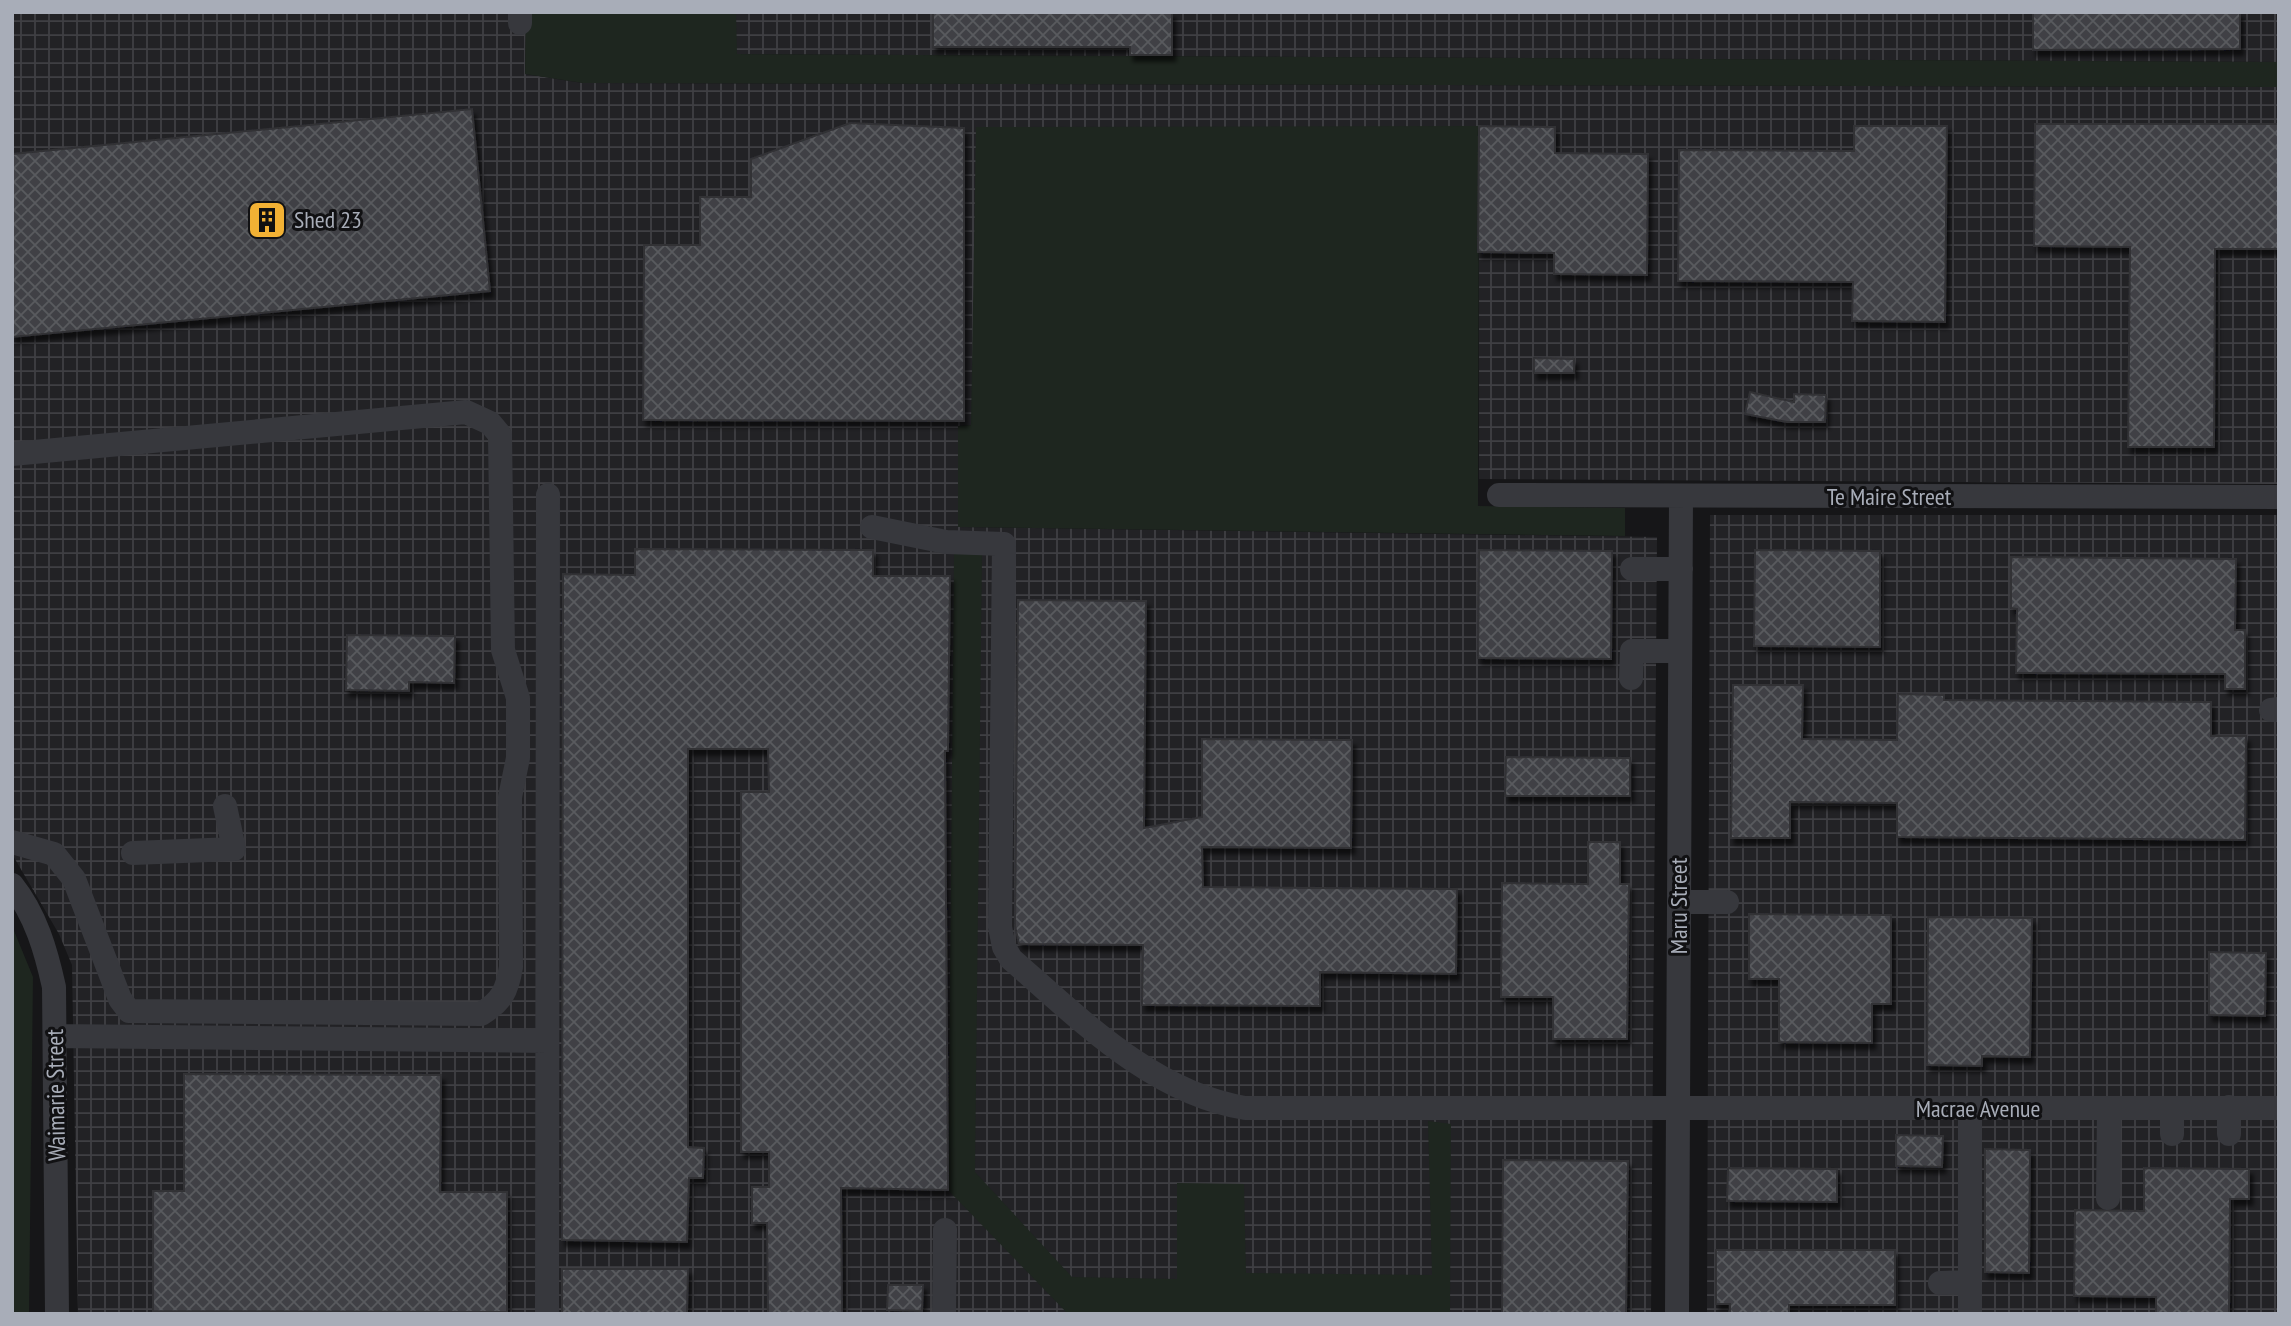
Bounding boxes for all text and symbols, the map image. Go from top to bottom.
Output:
building icon: Shed 23 [246,199,288,241]
place label: Shed 23 [294,204,362,235]
street label: Te Maire Street [1827,481,1952,512]
street label: Maru Street [1663,857,1694,954]
street label: Waimarie Street [39,1028,72,1161]
street label: Macrae Avenue [1916,1093,2040,1124]

